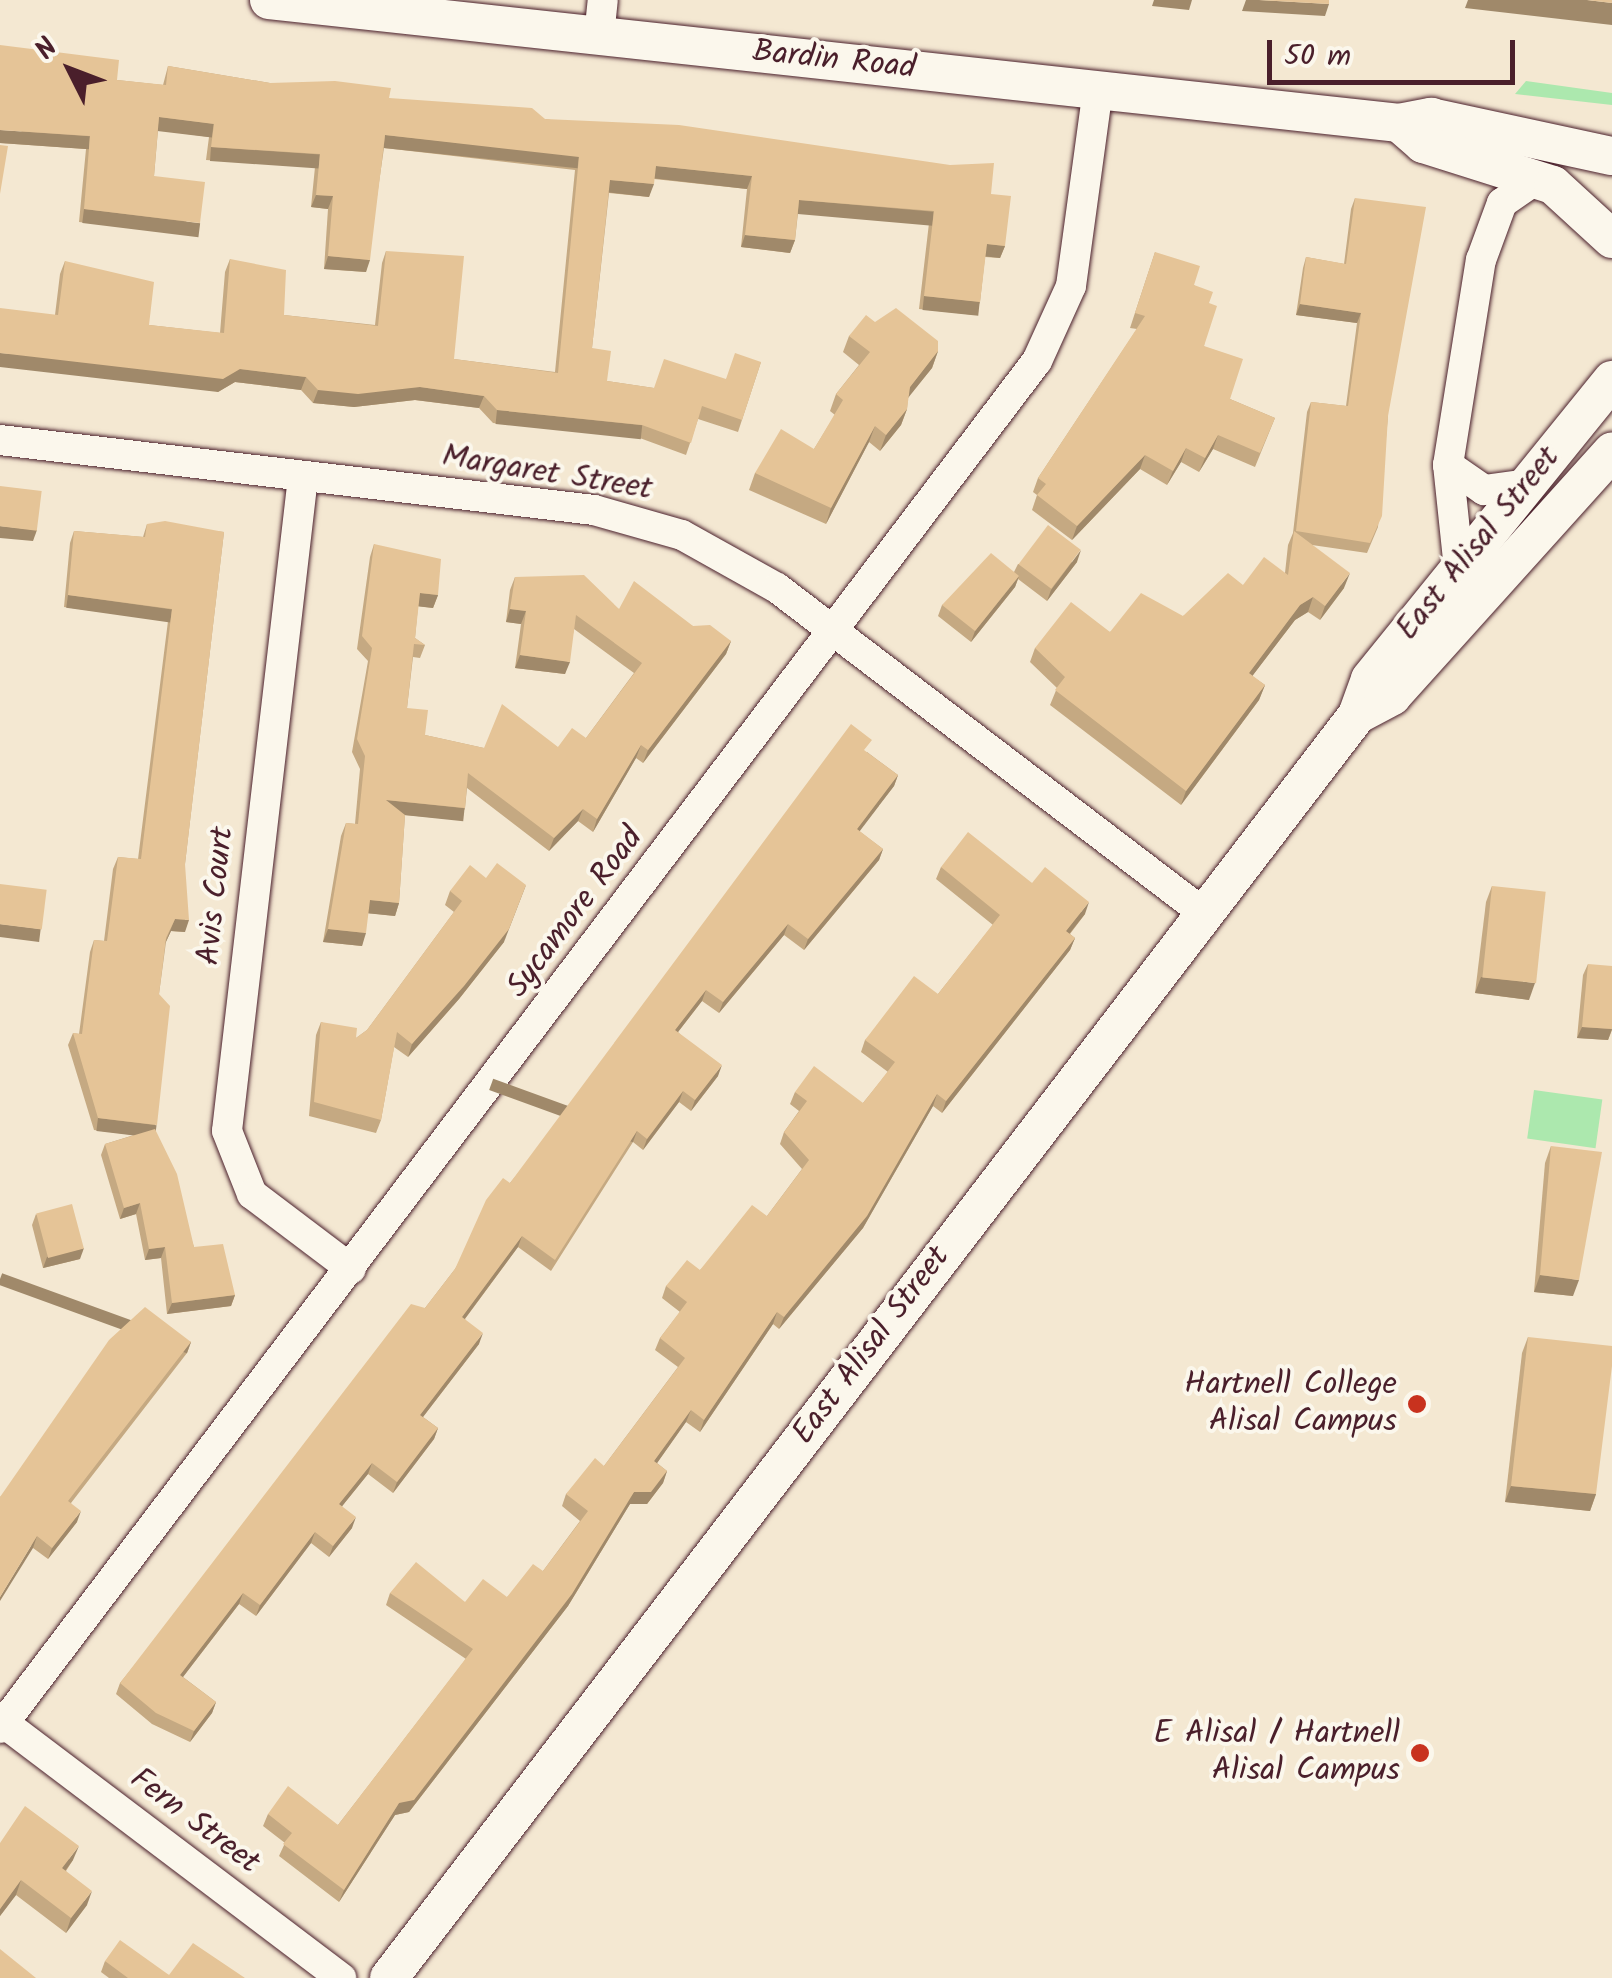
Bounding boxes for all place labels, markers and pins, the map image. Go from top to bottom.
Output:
place label: Hartnell College Alisal Campus [1184,1367,1397,1442]
marker: Hartnell College Alisal Campus [1406,1393,1428,1415]
place label: E Alisal / Hartnell Alisal Campus [1154,1716,1400,1791]
marker: E Alisal / Hartnell Alisal Campus [1409,1742,1431,1764]

